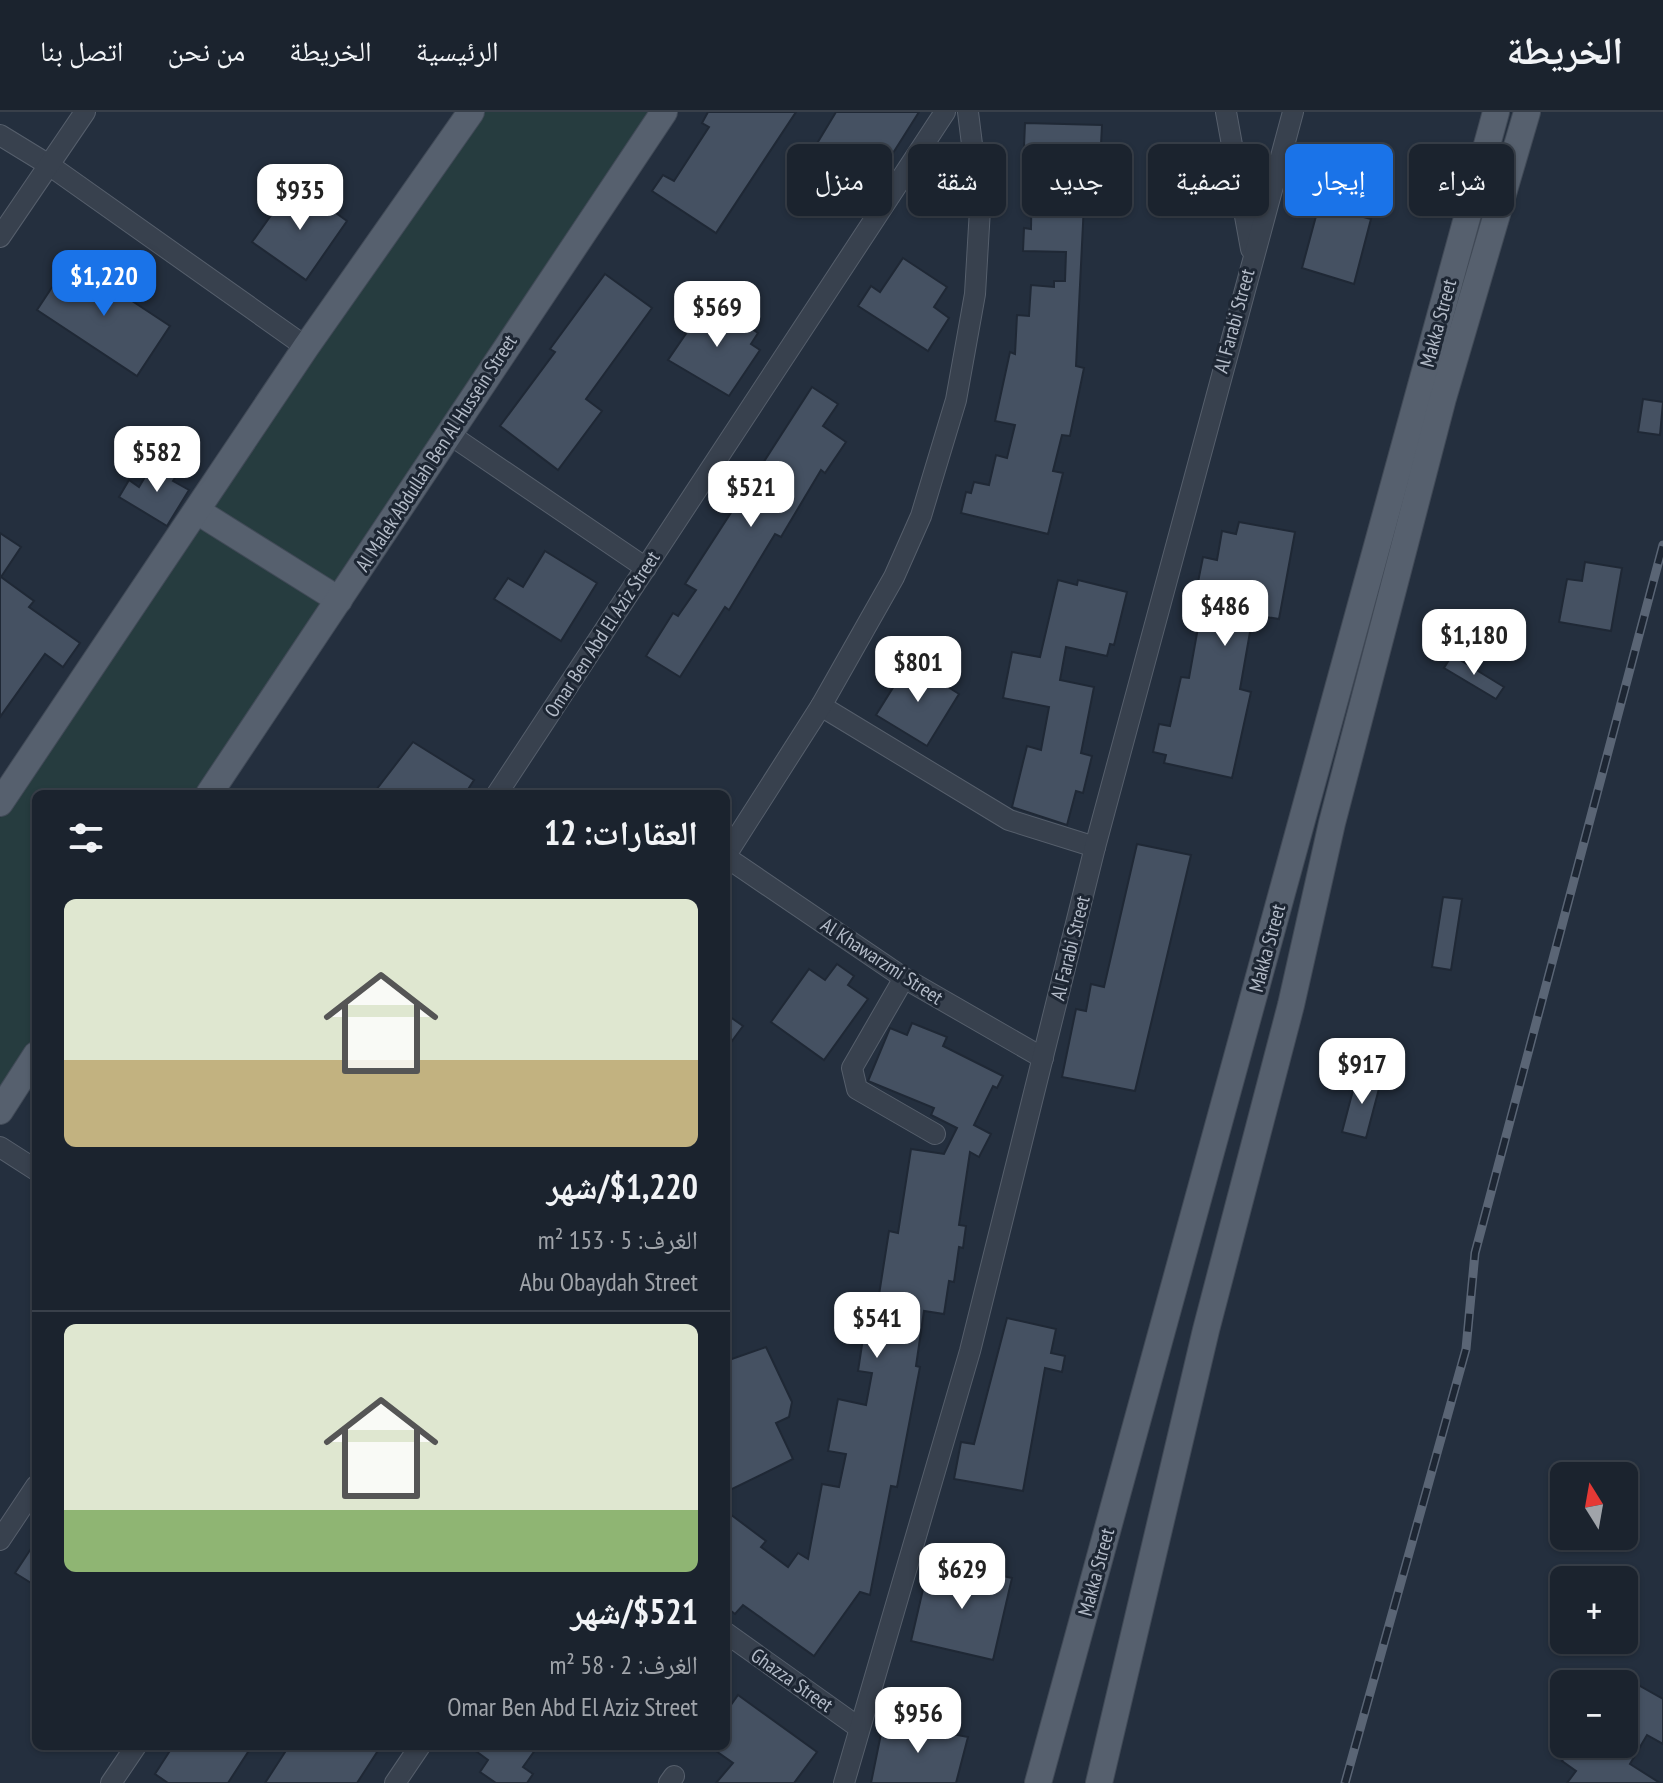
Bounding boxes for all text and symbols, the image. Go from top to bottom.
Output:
text: الخريطة [1506,25,1623,74]
text: اتصل بنا [40,32,124,69]
text: من نحن [168,32,245,69]
text: الخريطة [289,32,372,69]
text: الرئيسية [416,32,499,69]
chip: منزل [787,144,892,216]
chip: شقة [908,144,1006,216]
chip: جديد [1022,144,1132,216]
chip: تصفية [1148,144,1269,216]
chip: إيجار [1285,144,1393,216]
chip: شراء [1409,144,1514,216]
pin: $935 [253,164,347,232]
text: $935 [275,173,325,206]
pin: $1,220 [39,250,169,318]
text: $1,220 [70,259,138,292]
street label: Al Farabi Street [1208,266,1261,376]
street label: Makka Street [1414,276,1462,370]
pin: $569 [670,281,764,349]
text: $569 [692,290,742,323]
street label: Al Malek Abdullah Ben Al Hussein Street [350,329,523,576]
pin: $582 [110,426,204,494]
text: $582 [132,435,182,468]
pin: $521 [704,461,798,529]
text: $521 [726,470,776,503]
street label: Omar Ben Abd El Aziz Street [539,546,666,722]
pin: $486 [1178,580,1272,648]
text: $486 [1200,589,1250,622]
pin: $1,180 [1409,609,1539,677]
text: $1,180 [1440,618,1508,651]
pin: $801 [871,636,965,704]
text: $801 [893,645,943,678]
text: العقارات: 12 [544,810,698,854]
icon: filters [64,816,108,860]
street label: Al Farabi Street [1044,893,1096,1003]
street label: Makka Street [1243,901,1291,995]
street label: Al Khawarzmi Street [816,912,948,1010]
icon: home [309,951,453,1095]
pin: $917 [1315,1038,1409,1106]
text: $917 [1337,1047,1387,1080]
text: $1,220/شهر [547,1164,698,1208]
text: الغرف: 5 · 153 m² [538,1223,698,1256]
text: Abu Obaydah Street [519,1265,698,1298]
pin: $541 [830,1292,924,1360]
text: $541 [852,1301,902,1334]
icon: home [309,1376,453,1520]
north arrow [1550,1462,1638,1550]
map controls [1550,1462,1638,1758]
street label: Makka Street [1072,1525,1120,1619]
pin: $629 [915,1543,1009,1611]
text: $629 [937,1552,987,1585]
button: + [1550,1566,1638,1654]
text: $521/شهر [570,1589,698,1633]
street label: Ghazza Street [746,1642,839,1718]
text: الغرف: 2 · 58 m² [549,1648,698,1681]
button: − [1550,1670,1638,1758]
pin: $956 [871,1687,965,1755]
text: Omar Ben Abd El Aziz Street [447,1690,698,1723]
text: $956 [893,1696,943,1729]

